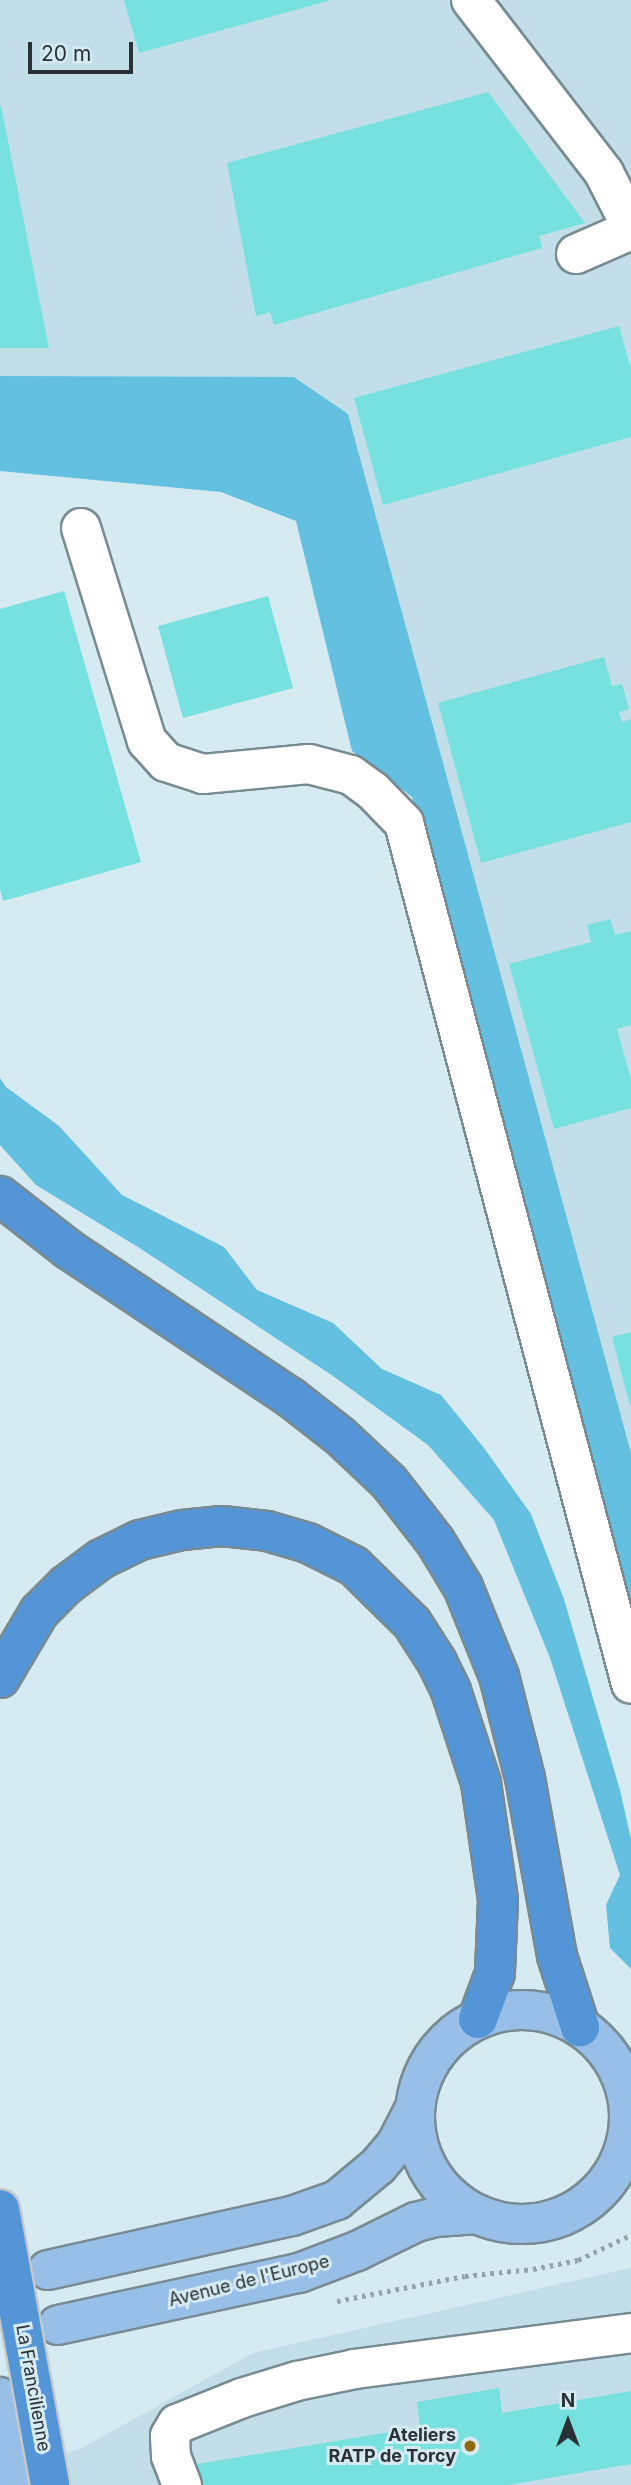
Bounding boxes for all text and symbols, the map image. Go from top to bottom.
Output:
scale bar [32,28,136,72]
text: 20 m [41,41,91,66]
street label: Avenue de l'Europe [166,2251,332,2311]
street label: La Francilienne [11,2323,55,2453]
north arrow [533,2387,603,2457]
text: N [561,2389,575,2412]
place label: Ateliers RATP de Torcy [328,2425,456,2468]
marker: Ateliers RATP de Torcy [462,2438,478,2454]

